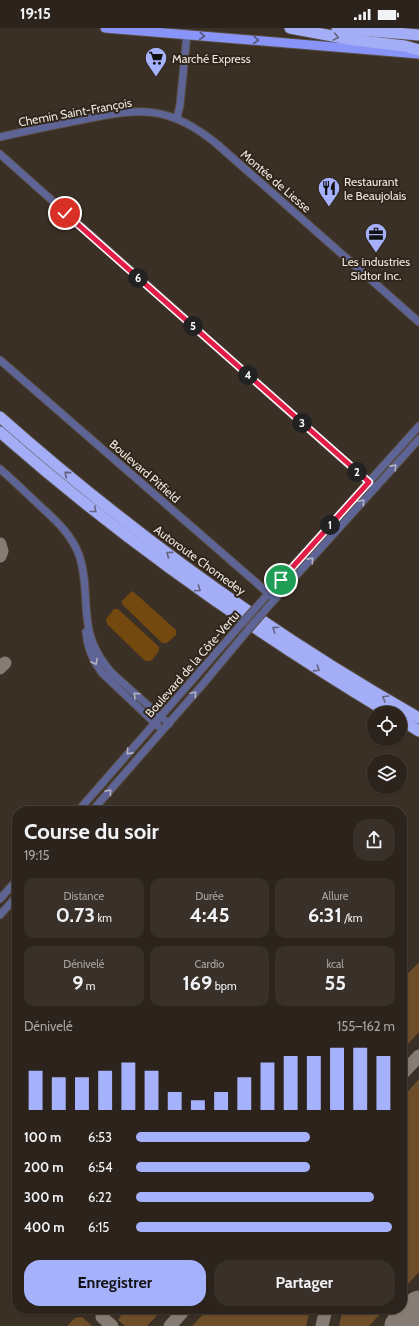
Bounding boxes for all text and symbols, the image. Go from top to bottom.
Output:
text: 19:15 [20,5,51,23]
one-way arrow [199,31,205,40]
one-way arrow [332,32,339,41]
one-way arrow [253,36,260,45]
supermarket icon: Marché Express [143,45,169,78]
place label: Marché Express [172,51,251,66]
street label: Chemin Saint-François [17,95,133,129]
street label: Montée de Liesse [238,146,314,216]
place label: Restaurant le Beaujolais [344,174,406,203]
restaurant icon: Restaurant le Beaujolais [316,175,342,208]
pin [48,196,82,230]
icon: check [54,202,76,224]
office icon: Les industries Sidtor Inc. [363,221,389,254]
place label: Les industries Sidtor Inc. [342,254,410,283]
pin: 6 [128,268,148,288]
text: 6 [135,271,141,285]
pin: 5 [183,316,203,336]
text: 5 [190,319,196,333]
pin: 4 [238,365,258,385]
text: 4 [245,368,251,382]
pin: 3 [292,413,312,433]
text: 3 [299,416,305,430]
street label: Boulevard Pitfield [107,436,183,506]
pin: 2 [347,462,367,482]
one-way arrow [389,464,397,472]
text: 2 [354,465,360,479]
one-way arrow [64,471,71,478]
one-way arrow [358,499,365,507]
one-way arrow [90,506,97,513]
pin: 1 [320,515,340,535]
text: 1 [328,518,332,532]
street label: Autoroute Chomedey [151,522,249,598]
one-way arrow [166,551,173,559]
one-way arrow [306,557,313,564]
pin [264,563,298,597]
icon: arrive [270,569,292,591]
one-way arrow [194,584,201,592]
street label: Boulevard de la Côte-Vertu [142,608,242,720]
one-way arrow [272,626,279,634]
one-way arrow [91,658,98,665]
one-way arrow [313,665,320,672]
one-way arrow [133,692,141,700]
one-way arrow [190,692,197,699]
one-way arrow [382,696,389,703]
map controls [367,706,407,794]
button: locate [367,706,407,746]
one-way arrow [127,747,134,755]
button: layers [367,754,407,794]
one-way arrow [104,789,111,797]
text: Course du soir [24,818,159,845]
button: share [353,819,395,861]
text: 19:15 [24,847,50,863]
text: Distance [64,889,104,903]
text: Durée [195,889,224,903]
text: Allure [322,889,348,903]
text: 0.73 [56,903,95,927]
text: 4:45 [189,903,230,927]
text: 6:31 [308,903,342,927]
text: km [95,911,112,925]
text: /km [342,911,362,925]
text: Dénivelé [63,957,104,971]
text: Cardio [195,957,224,971]
text: kcal [326,957,344,971]
text: 9 [72,971,83,995]
text: 169 [182,971,212,995]
text: 55 [324,971,346,995]
text: m [83,979,96,993]
text: bpm [212,979,237,993]
text: Dénivelé [24,1018,73,1034]
text: 155–162 m [337,1018,395,1034]
text: 100 m [24,1129,61,1145]
text: 6:53 [88,1129,112,1145]
text: 200 m [24,1159,63,1175]
text: 6:54 [88,1159,113,1175]
text: 300 m [24,1189,64,1205]
text: 6:22 [88,1189,112,1205]
text: 400 m [24,1219,65,1235]
text: 6:15 [88,1219,109,1235]
button: Enregistrer [24,1260,206,1306]
button: Partager [214,1260,395,1306]

